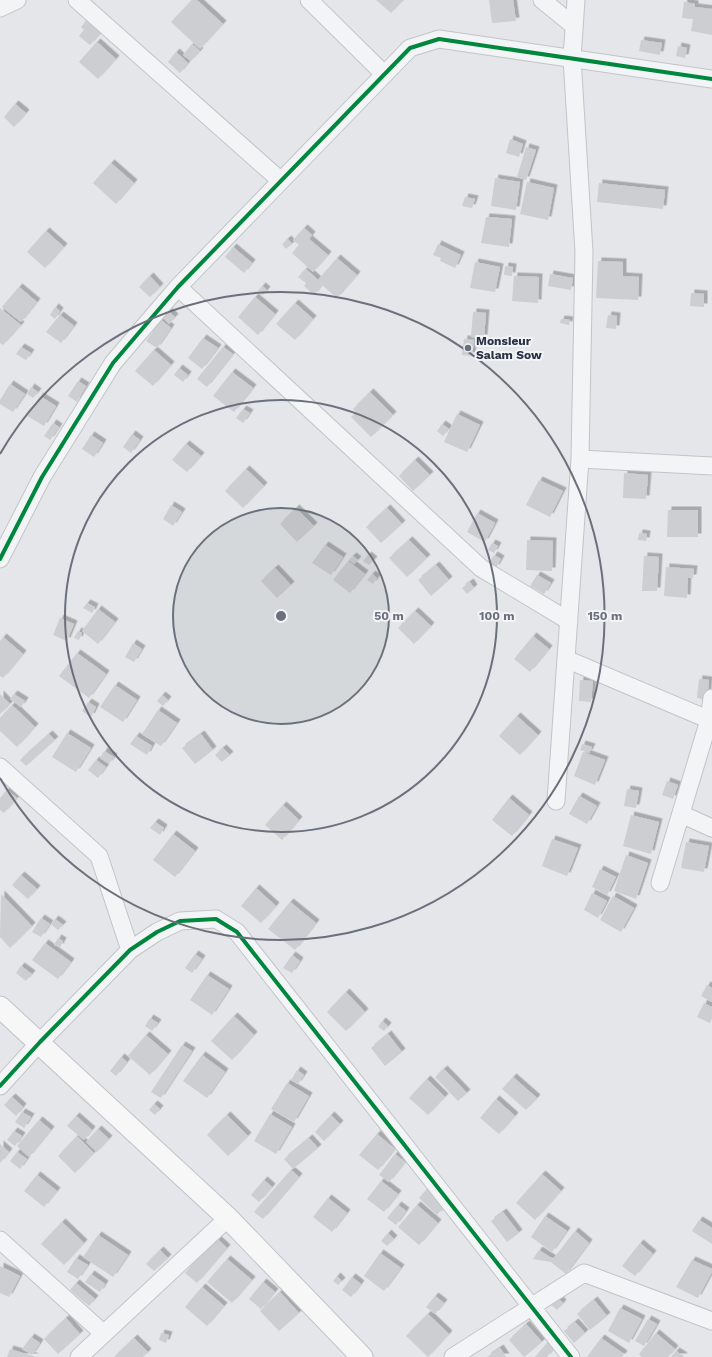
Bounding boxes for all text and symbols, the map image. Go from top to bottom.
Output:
place label: Monsieur Salam Sow [476,334,542,362]
marker: Monsieur Salam Sow [463,343,473,353]
centre of rings [274,609,288,623]
text: 50 m [374,609,404,623]
text: 100 m [479,609,515,623]
text: 150 m [588,609,622,623]

